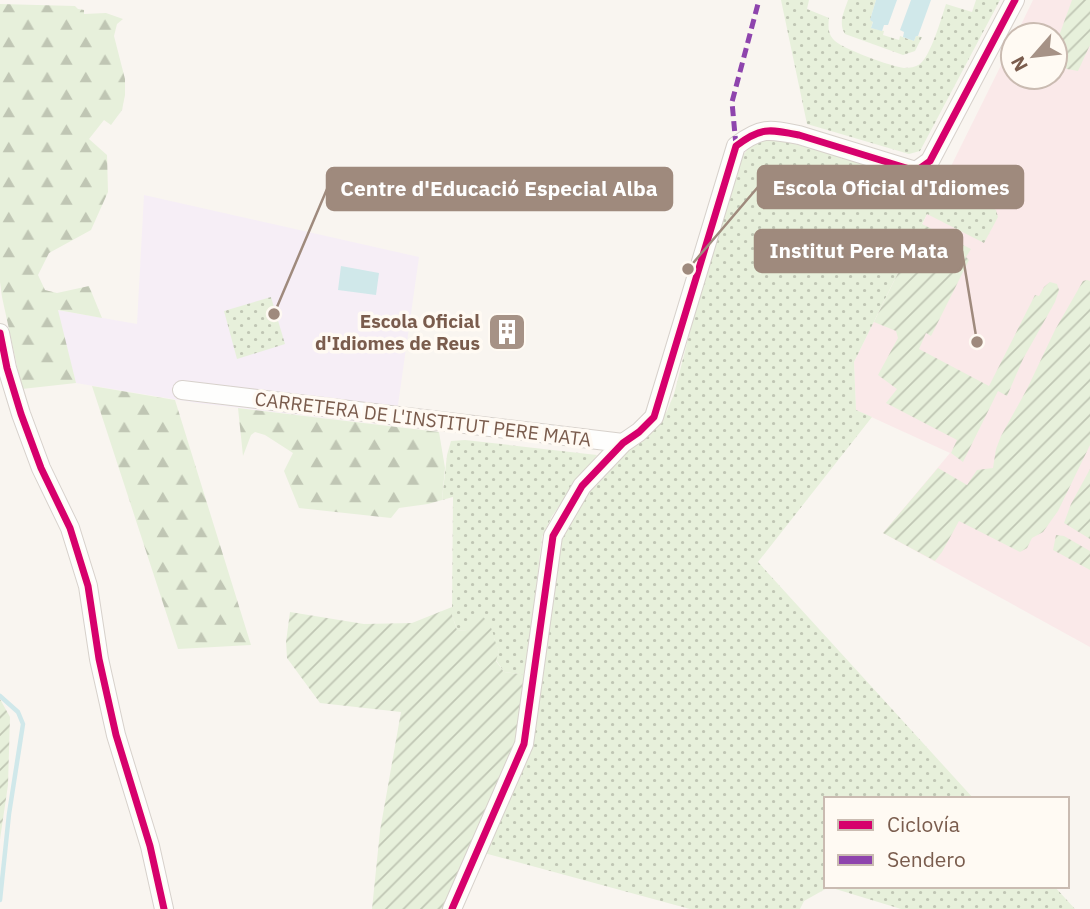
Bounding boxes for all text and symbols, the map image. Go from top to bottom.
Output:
north arrow [999,21,1069,91]
text: N [1005,52,1033,76]
callout: Escola Oficial d'Idiomes [758,166,1023,208]
callout: Centre d'Educació Especial Alba [327,168,672,210]
text: Escola Oficial d'Idiomes [772,173,1010,201]
text: Centre d'Educació Especial Alba [340,174,658,202]
callout: Institut Pere Mata [755,230,962,272]
text: Institut Pere Mata [770,236,949,264]
place label: Escola Oficial d'Idiomes de Reus [315,309,480,355]
building icon: Escola Oficial d'Idiomes de Reus [486,311,528,353]
street label: CARRETERA DE L'INSTITUT PERE MATA [253,386,593,452]
legend [824,797,1069,888]
text: Ciclovía [887,810,960,838]
text: Sendero [887,845,966,873]

